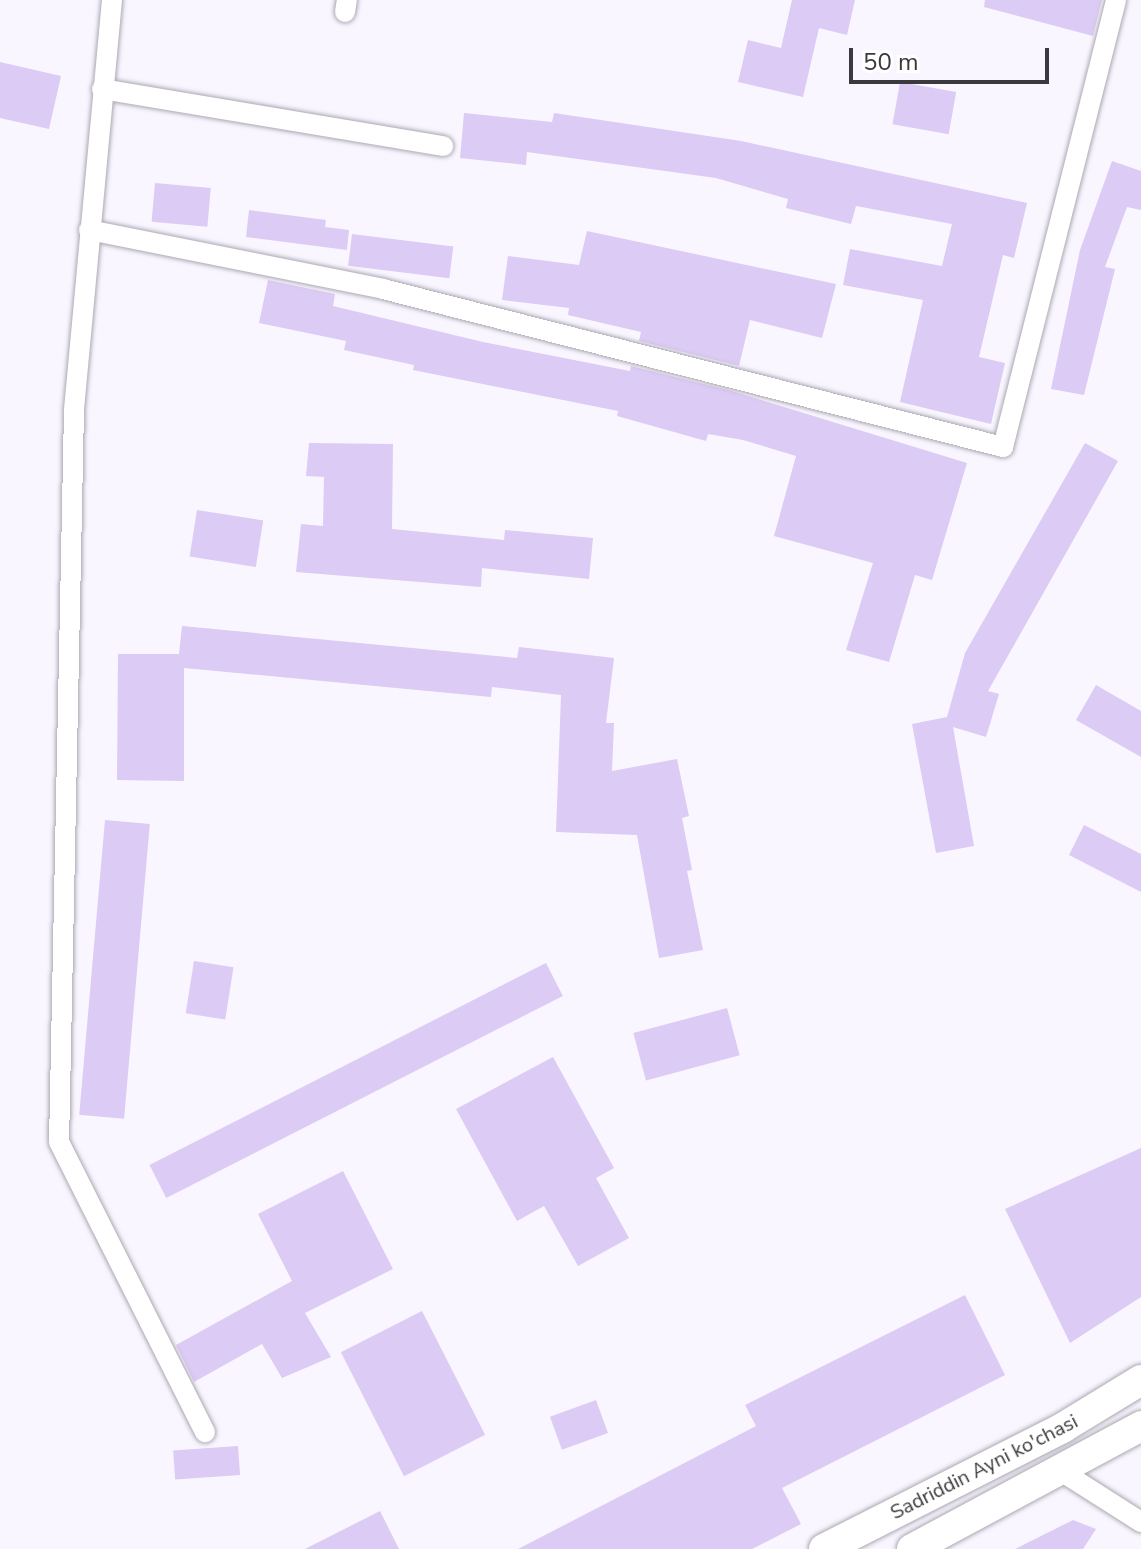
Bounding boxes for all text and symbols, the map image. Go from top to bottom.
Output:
scale bar [853,32,1053,82]
text: 50 m [863,46,919,78]
street label: Sadriddin Ayni ko'chasi [886,1409,1082,1525]

